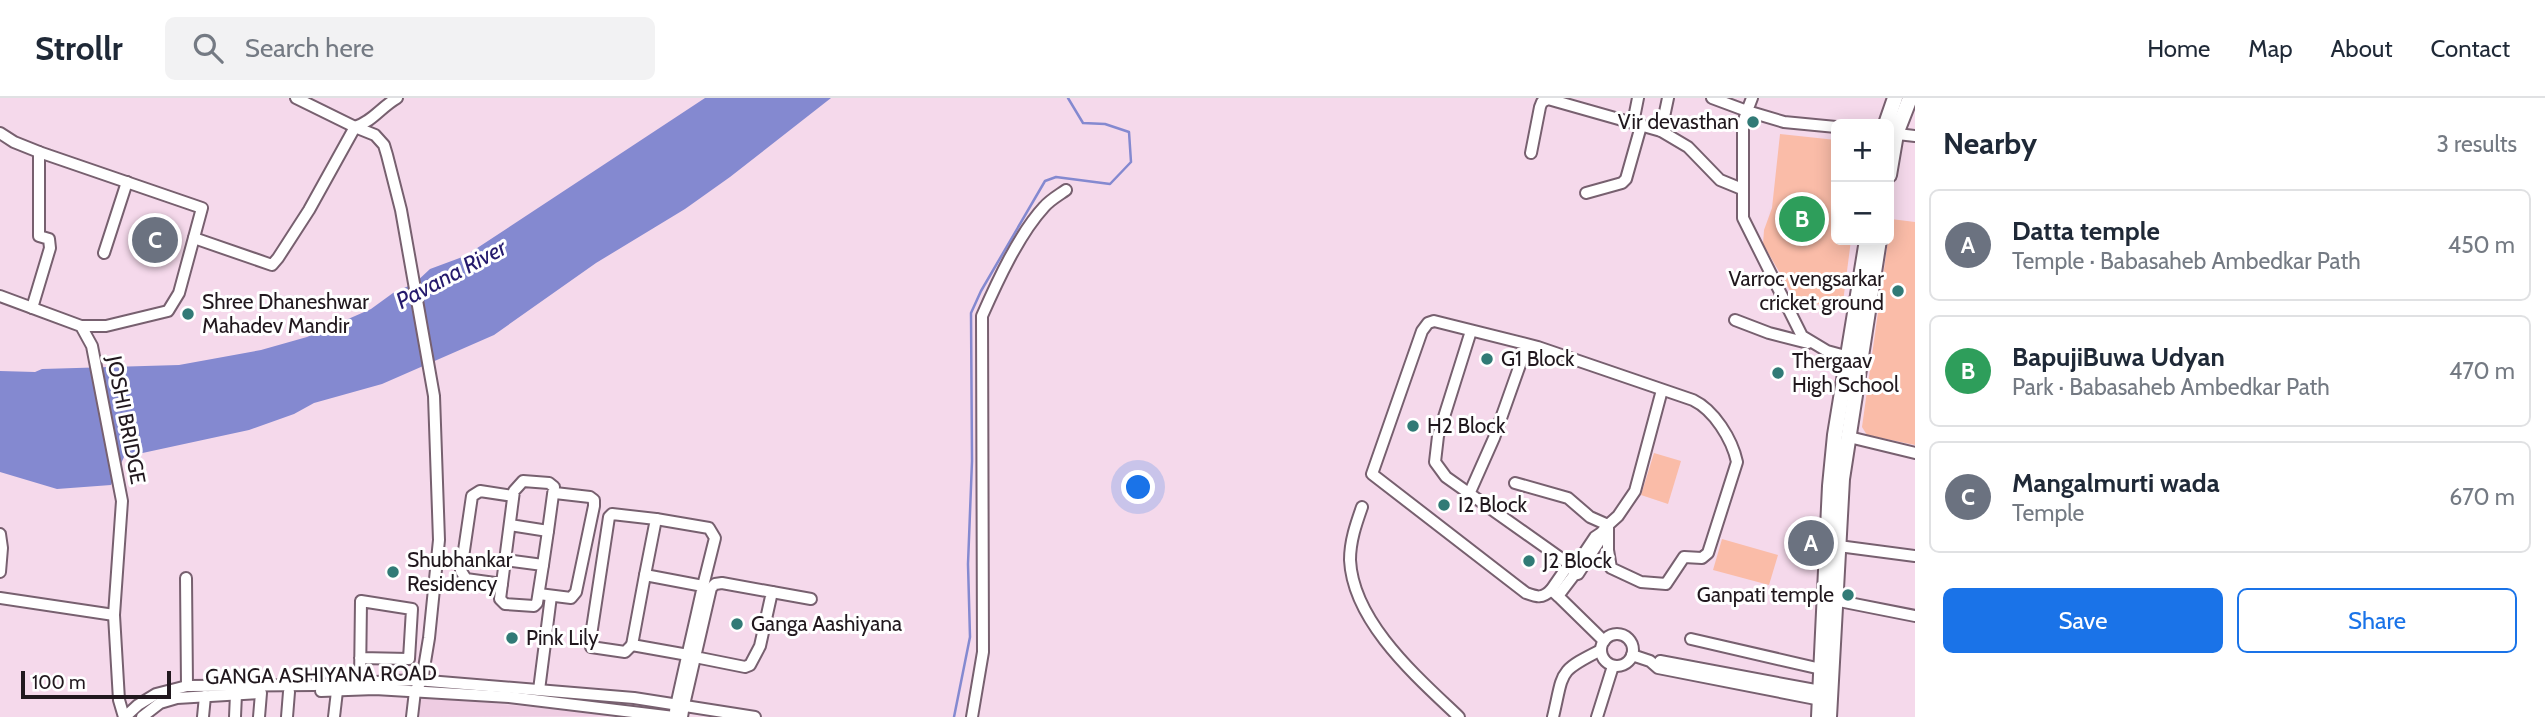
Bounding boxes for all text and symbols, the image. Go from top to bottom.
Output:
search box [165,17,655,80]
text: Strollr [35,28,123,68]
icon: search [189,29,227,67]
text: Search here [245,32,374,64]
text: Home [2147,34,2210,63]
text: Map [2248,34,2293,63]
text: About [2331,34,2393,63]
text: Contact [2431,34,2510,63]
place label: Vir devasthan [1618,109,1739,134]
marker: Vir devasthan [1745,114,1761,130]
map controls [1831,119,1894,245]
button: + [1831,119,1894,182]
text: Nearby [1943,125,2037,162]
text: 3 results [2436,130,2517,158]
button: − [1831,182,1894,245]
pin: B [1779,193,1825,245]
pin: C [132,214,178,266]
text: Datta temple [2012,215,2160,247]
text: A [1961,231,1975,259]
text: 450 m [2448,231,2515,259]
water label: Pavana River [391,233,512,315]
text: Temple · Babasaheb Ambedkar Path [2012,247,2361,275]
place label: Varroc vengsarkar cricket ground [1729,266,1884,315]
marker: Varroc vengsarkar cricket ground [1890,283,1906,299]
place label: Shree Dhaneshwar Mahadev Mandir [202,289,369,338]
marker: Shree Dhaneshwar Mahadev Mandir [180,306,196,322]
text: BapujiBuwa Udyan [2012,341,2225,373]
place label: G1 Block [1501,346,1575,371]
place label: Thergaav High School [1792,348,1899,397]
marker: G1 Block [1479,351,1495,367]
street label: JOSHI BRIDGE [102,353,151,486]
text: B [1961,357,1975,385]
text: 470 m [2449,357,2515,385]
marker: Thergaav High School [1770,365,1786,381]
text: Park · Babasaheb Ambedkar Path [2012,373,2330,401]
place label: H2 Block [1427,413,1506,438]
marker: H2 Block [1405,418,1421,434]
text: Mangalmurti wada [2012,467,2220,499]
your location [1121,470,1155,504]
text: C [1961,483,1975,511]
text: 670 m [2449,483,2515,511]
place label: I2 Block [1458,492,1527,517]
marker: I2 Block [1436,497,1452,513]
text: Temple [2012,499,2084,527]
pin: A [1788,517,1834,569]
place label: Shubhankar Residency [407,547,513,596]
place label: J2 Block [1542,548,1612,573]
marker: J2 Block [1521,553,1537,569]
marker: Shubhankar Residency [385,564,401,580]
place label: Ganpati temple [1697,582,1834,607]
marker: Ganpati temple [1840,587,1856,603]
button: Save [1943,588,2223,653]
button: Share [2237,588,2517,653]
place label: Ganga Aashiyana [751,611,902,636]
marker: Ganga Aashiyana [729,616,745,632]
place label: Pink Lily [526,625,599,650]
marker: Pink Lily [504,630,520,646]
street label: GANGA ASHIYANA ROAD [205,660,437,689]
scale bar [21,668,172,700]
text: 100 m [32,671,86,694]

